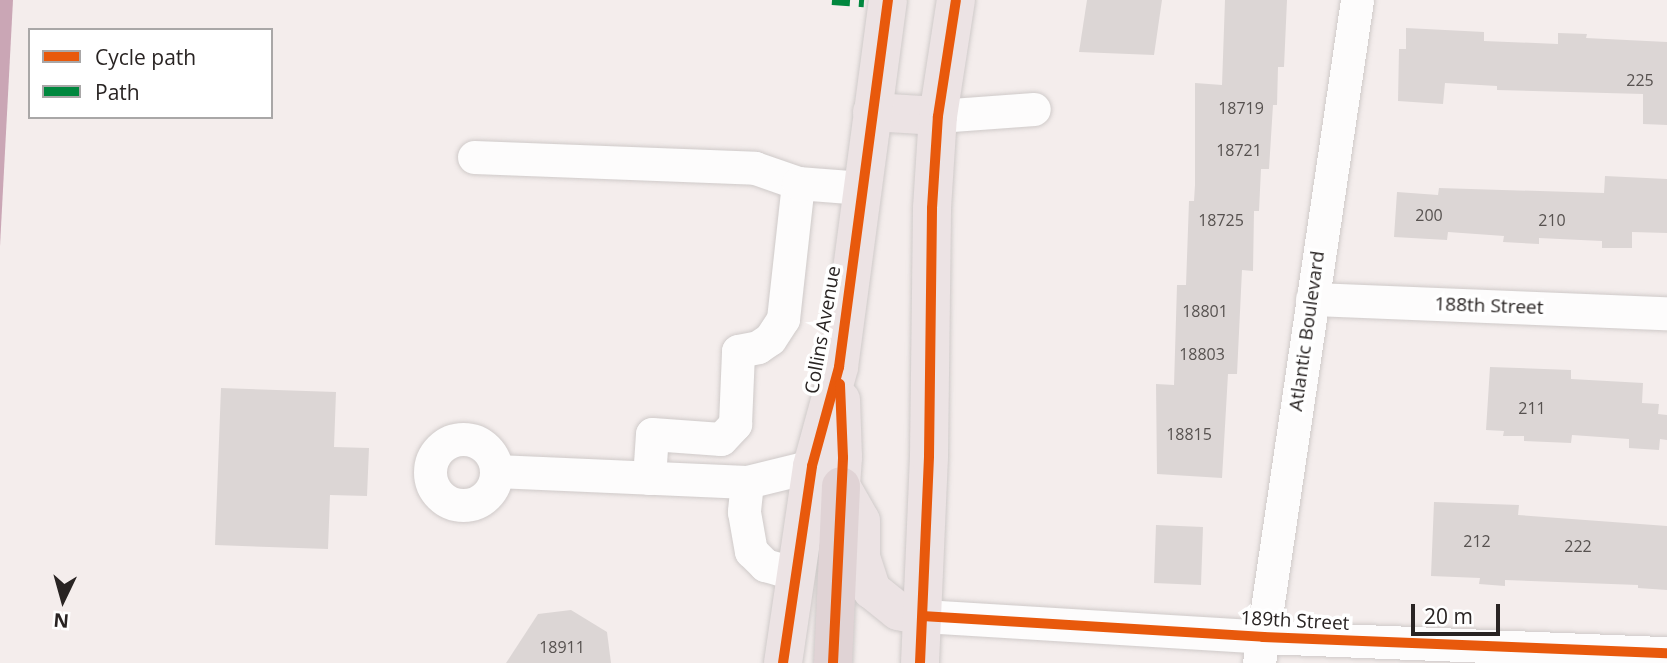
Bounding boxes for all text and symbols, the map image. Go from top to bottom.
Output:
legend [28,28,273,119]
text: Cycle path [95,43,196,71]
house number: 225 [1626,70,1654,90]
text: Path [95,78,140,106]
house number: 18719 [1218,98,1264,118]
house number: 18721 [1216,140,1262,160]
house number: 200 [1415,205,1443,225]
house number: 18725 [1198,210,1244,230]
house number: 210 [1538,210,1566,230]
street label: Atlantic Boulevard [1284,249,1330,413]
street label: Collins Avenue [801,264,845,396]
street label: 188th Street [1434,293,1544,319]
house number: 18801 [1182,301,1228,321]
house number: 18803 [1179,344,1225,364]
house number: 211 [1518,398,1546,418]
house number: 18815 [1166,424,1212,444]
house number: 212 [1463,531,1491,551]
house number: 222 [1564,536,1592,556]
north arrow [28,565,98,635]
scale bar [1415,590,1504,634]
text: 20 m [1424,602,1473,630]
text: N [52,607,70,635]
street label: 189th Street [1240,607,1350,635]
house number: 18911 [539,637,585,657]

